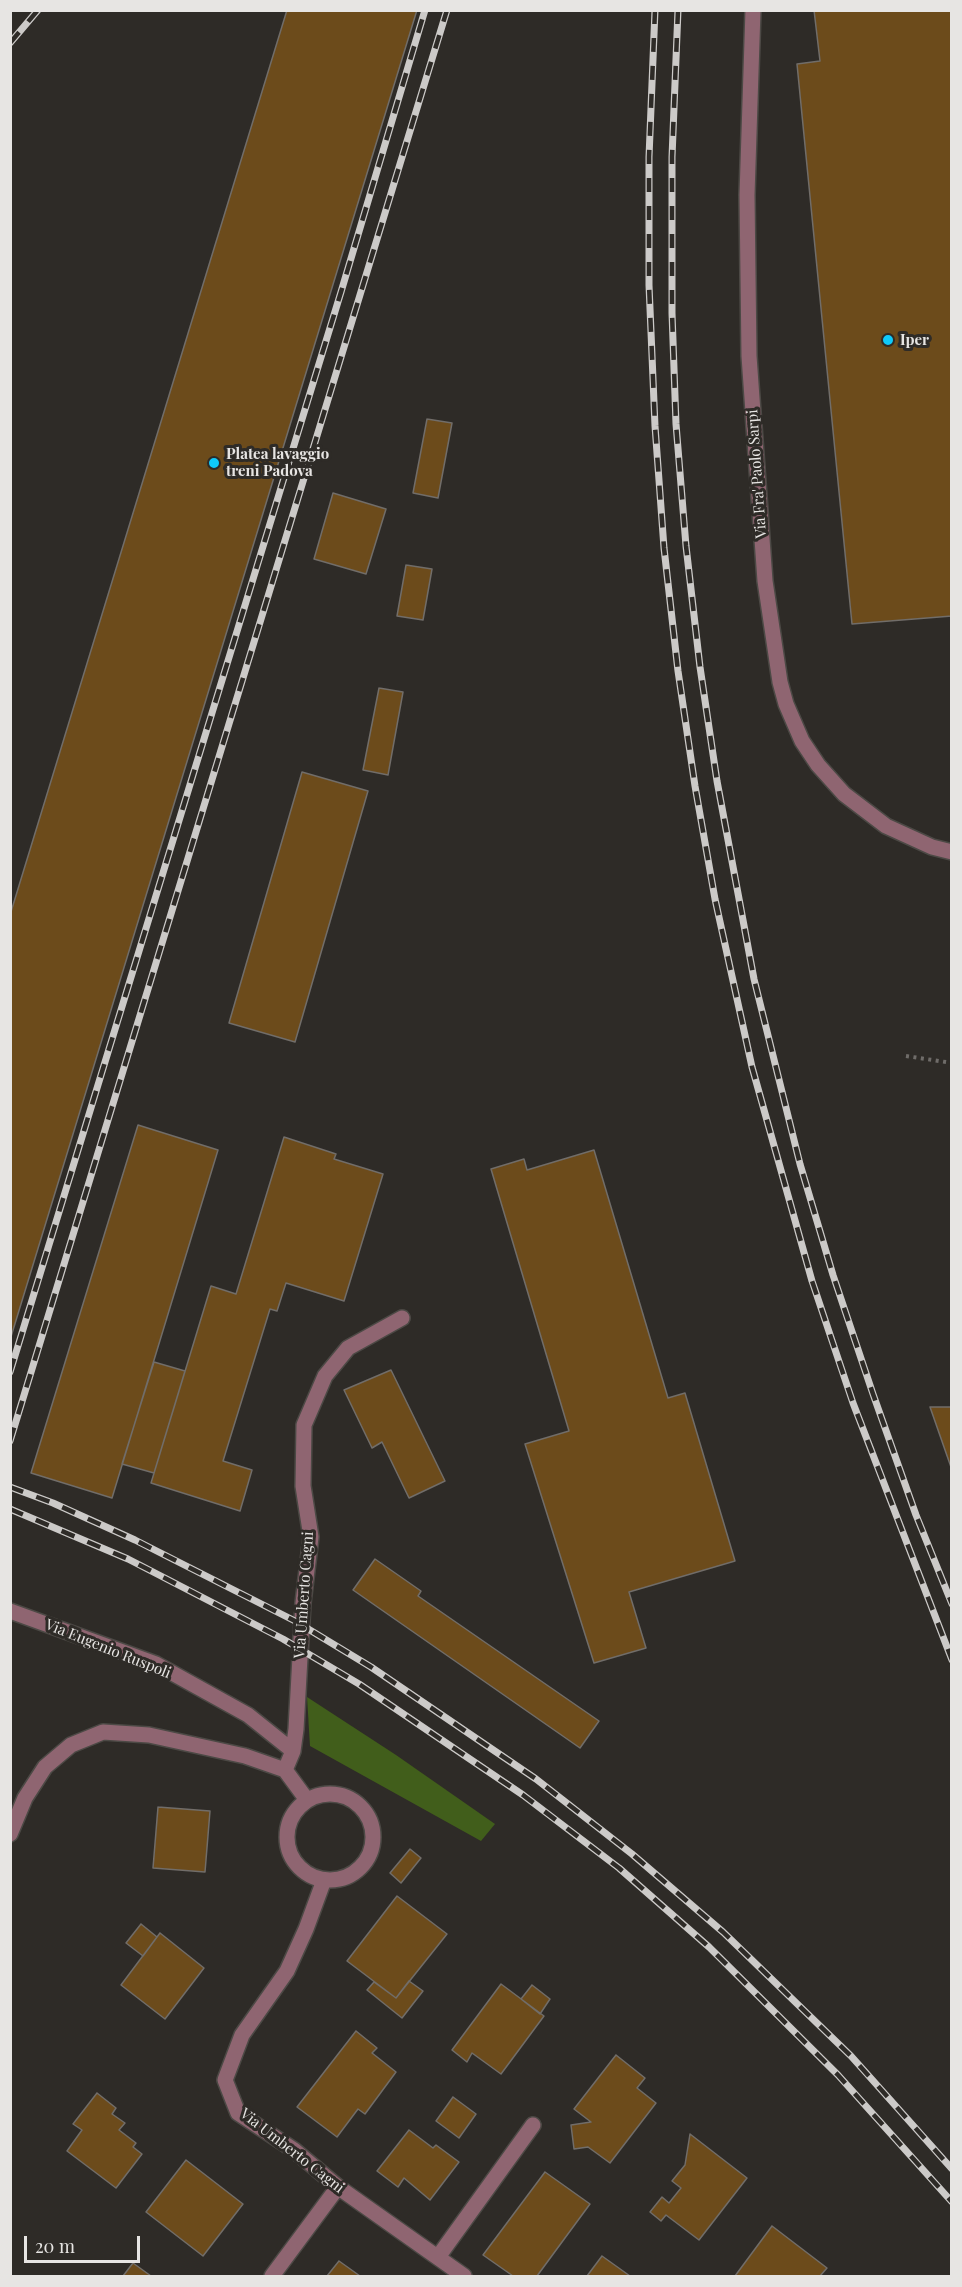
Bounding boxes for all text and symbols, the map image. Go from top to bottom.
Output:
place label: Iper [900,331,929,349]
marker: Iper [881,333,895,347]
street label: Via Fra' Paolo Sarpi [744,409,770,539]
place label: Platea lavaggio treni Padova [226,445,329,480]
marker: Platea lavaggio treni Padova [207,456,221,470]
street label: Via Umberto Cagni [291,1531,317,1659]
street label: Via Eugenio Ruspoli [43,1616,173,1682]
street label: Via Umberto Cagni [236,2105,348,2197]
scale bar [27,2224,142,2262]
text: 20 m [35,2234,75,2258]

